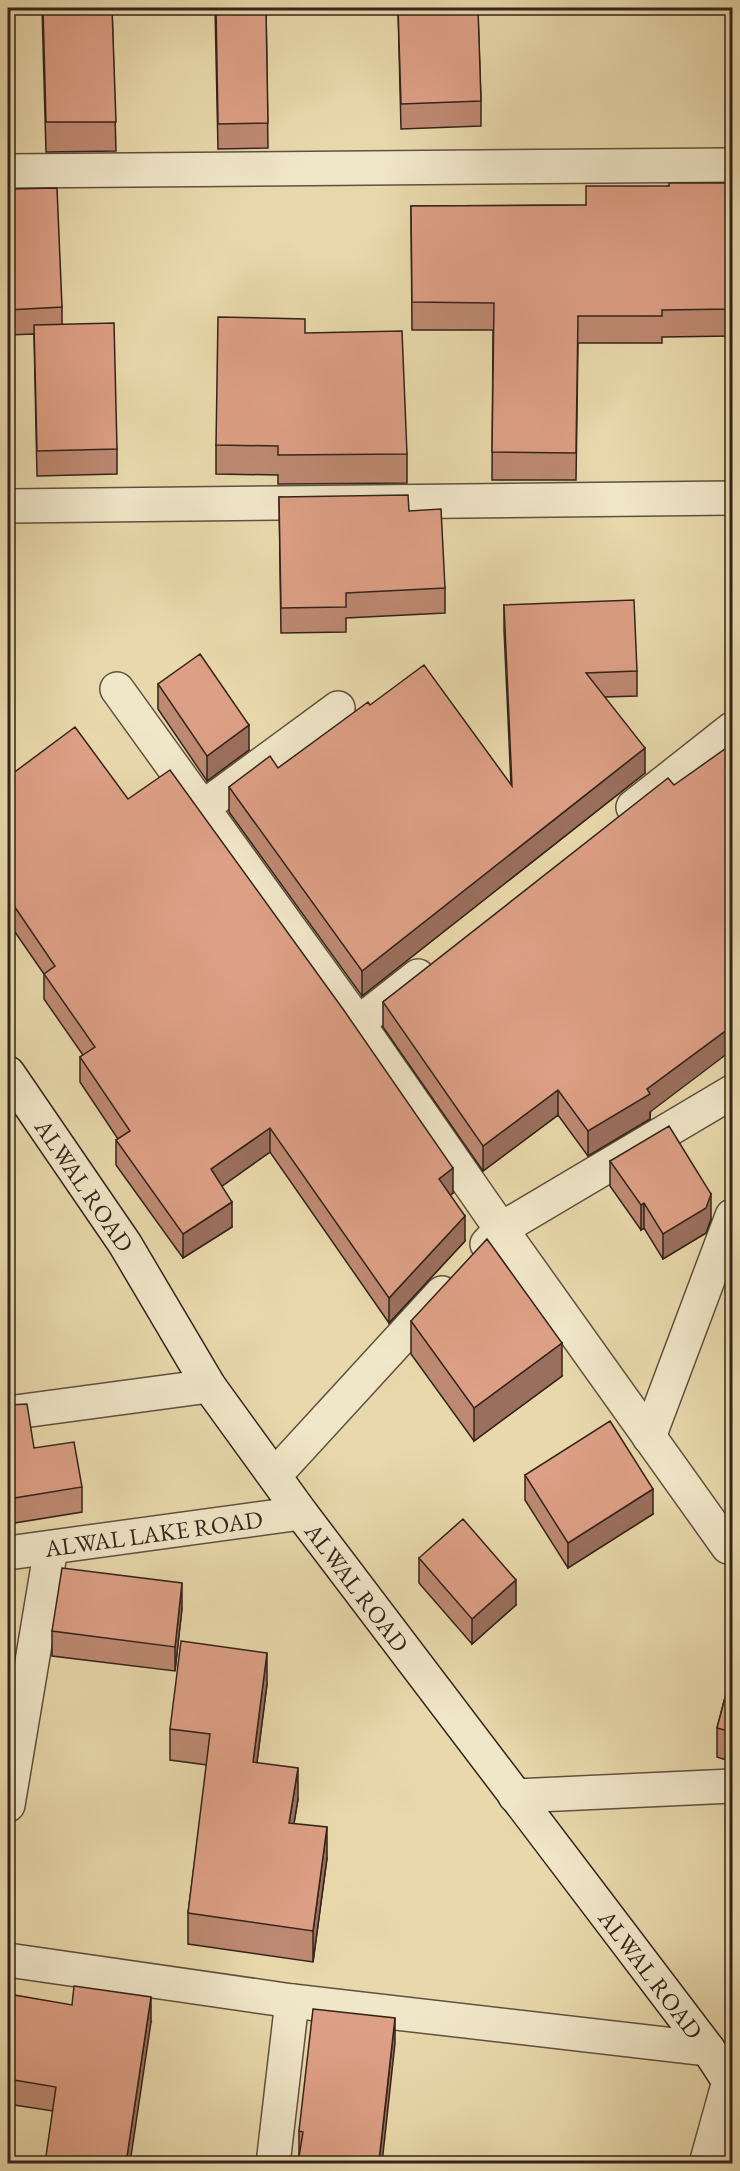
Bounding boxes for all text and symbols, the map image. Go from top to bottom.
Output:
street label: ALWAL ROAD [28,1112,141,1258]
street label: ALWAL LAKE ROAD [42,1503,265,1563]
street label: ALWAL ROAD [298,1515,416,1658]
street label: ALWAL ROAD [592,1902,710,2045]

